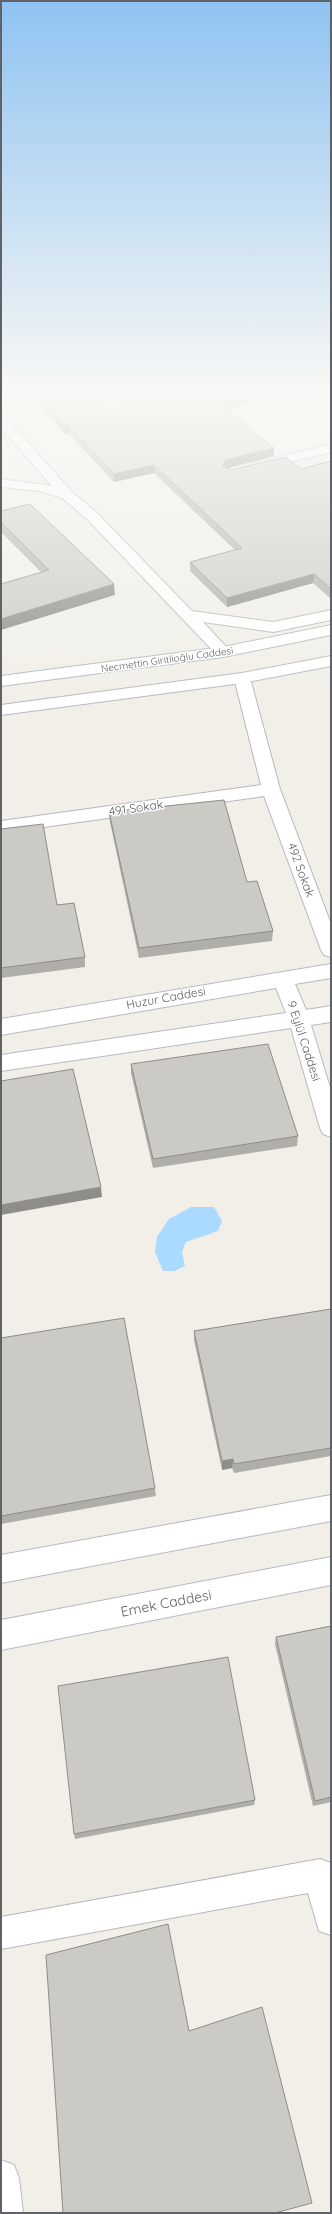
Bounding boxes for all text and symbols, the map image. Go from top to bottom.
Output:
street label: Necmettin Giritlioğlu Caddesi [100,644,234,675]
street label: 491 Sokak [108,796,164,819]
street label: 492 Sokak [285,841,318,899]
street label: Huzur Caddesi [125,983,207,1012]
street label: 9 Eylül Caddesi [284,999,325,1083]
street label: Emek Caddesi [119,1585,213,1621]

